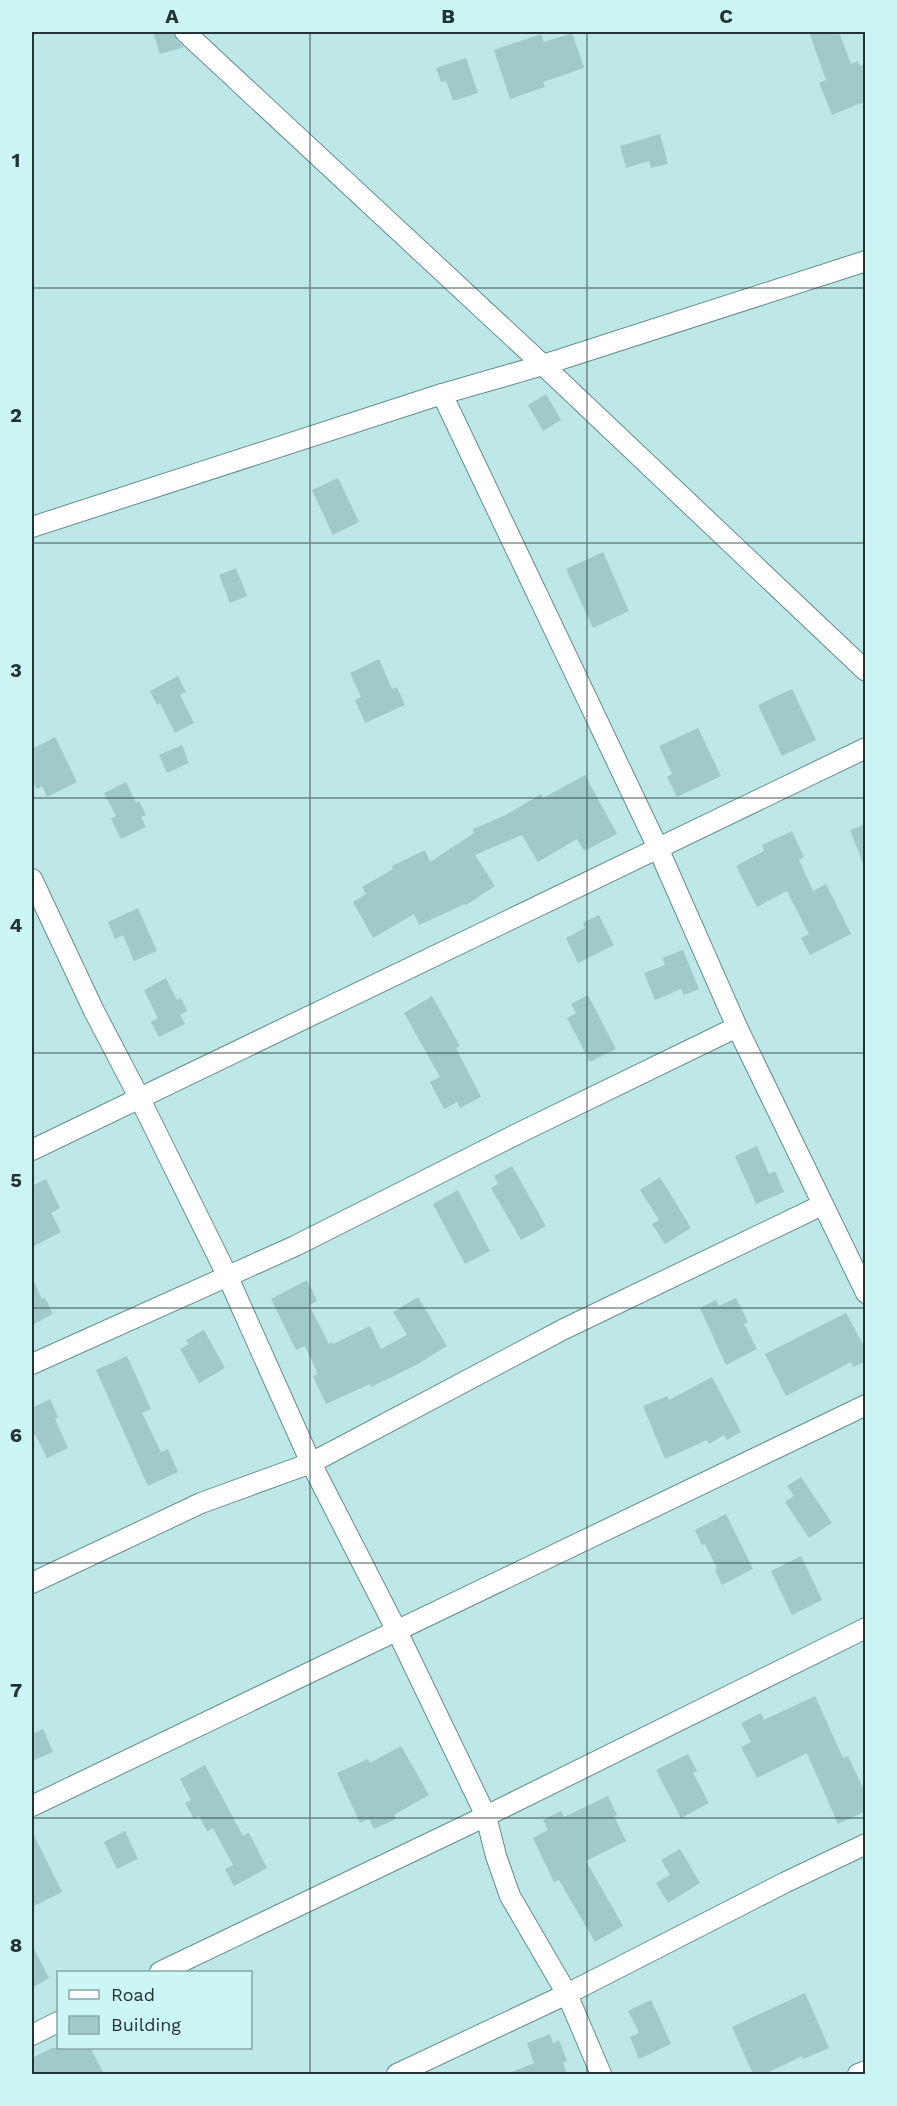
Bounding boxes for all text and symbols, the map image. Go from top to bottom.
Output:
text: A [165,4,179,28]
text: B [441,4,455,28]
text: C [719,4,733,28]
text: 1 [12,148,20,172]
text: 2 [10,403,22,427]
text: 3 [10,658,22,682]
text: 4 [10,913,23,937]
text: 5 [10,1168,22,1192]
text: 6 [10,1423,22,1447]
text: 7 [10,1678,22,1702]
text: 8 [10,1933,22,1957]
legend [57,1971,252,2049]
text: Road [111,1984,155,2005]
text: Building [111,2014,181,2035]

